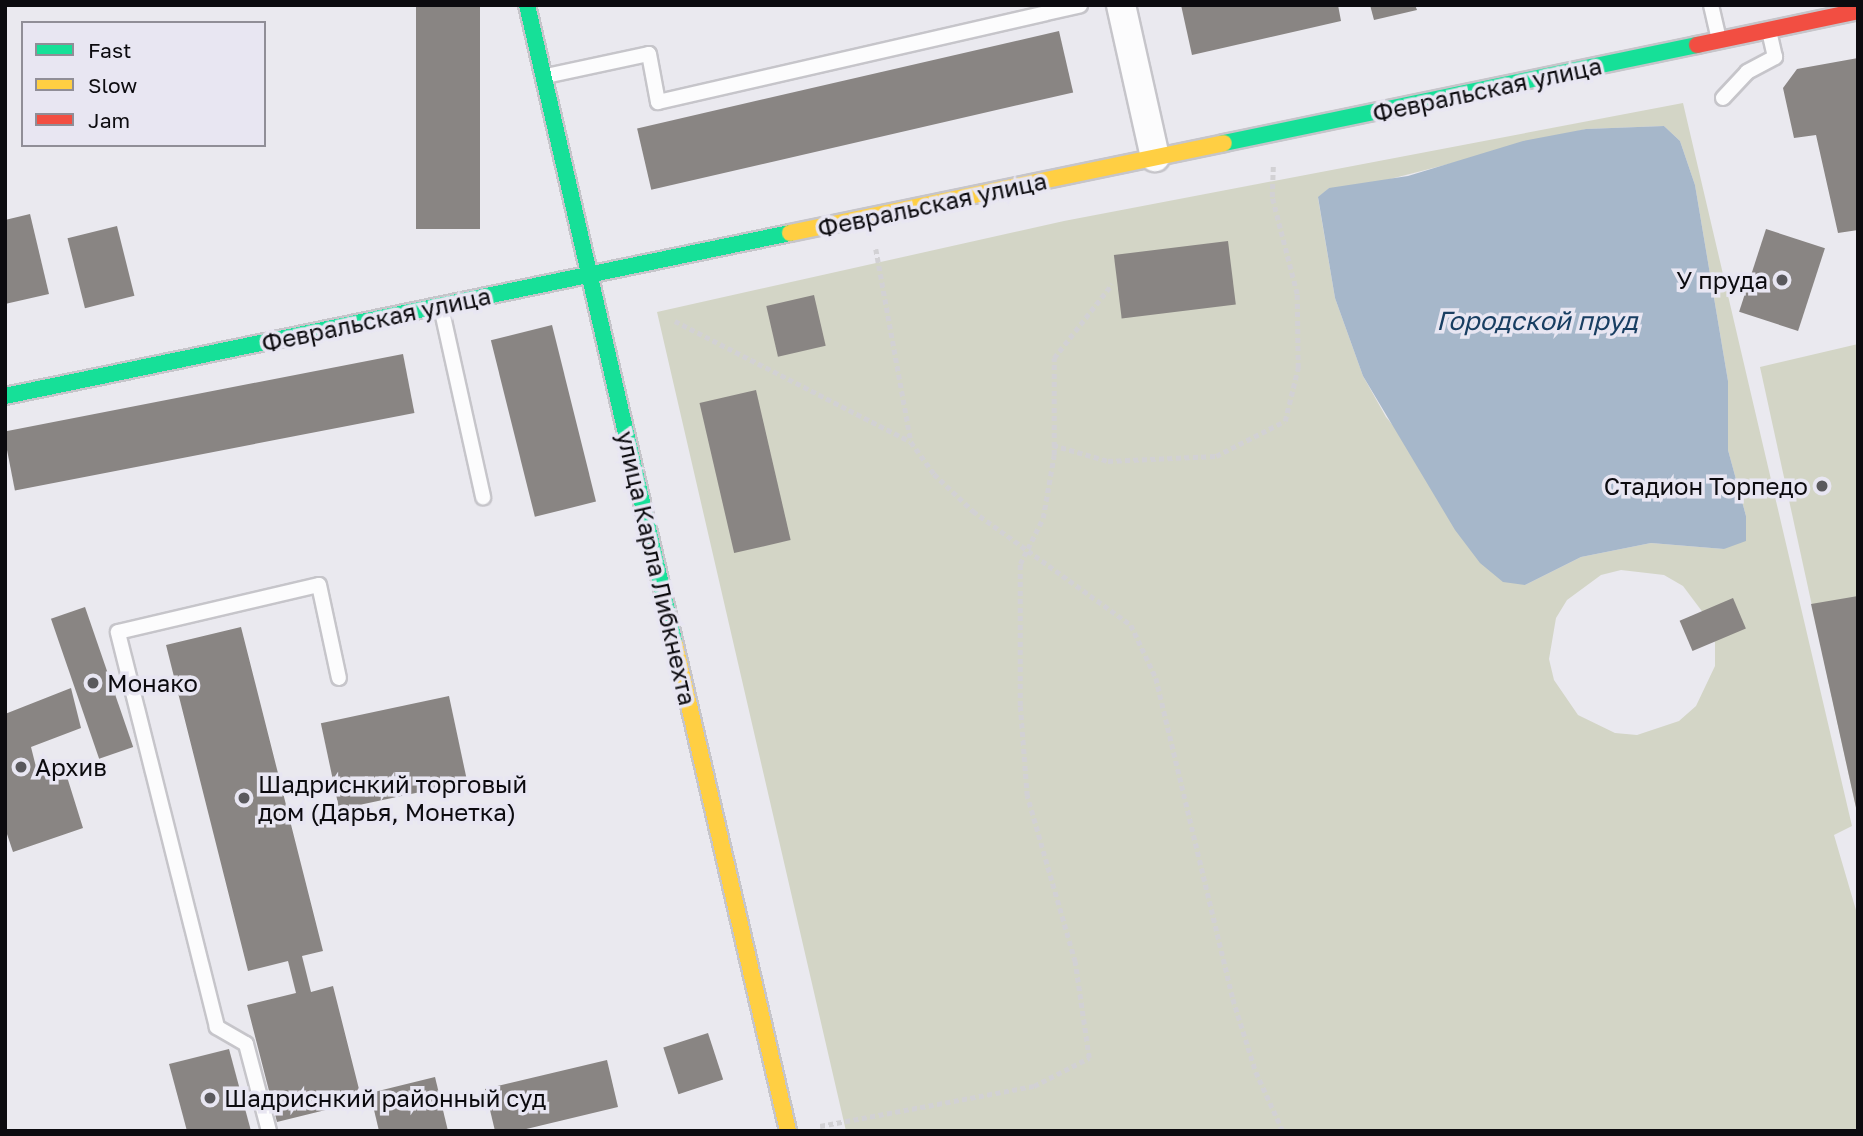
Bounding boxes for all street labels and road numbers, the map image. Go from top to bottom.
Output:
street label: Февральская улица [1370,51,1604,127]
street label: Февральская улица [815,166,1049,242]
street label: Февральская улица [259,281,493,357]
street label: улица Карла Либкнехта [611,428,703,708]

